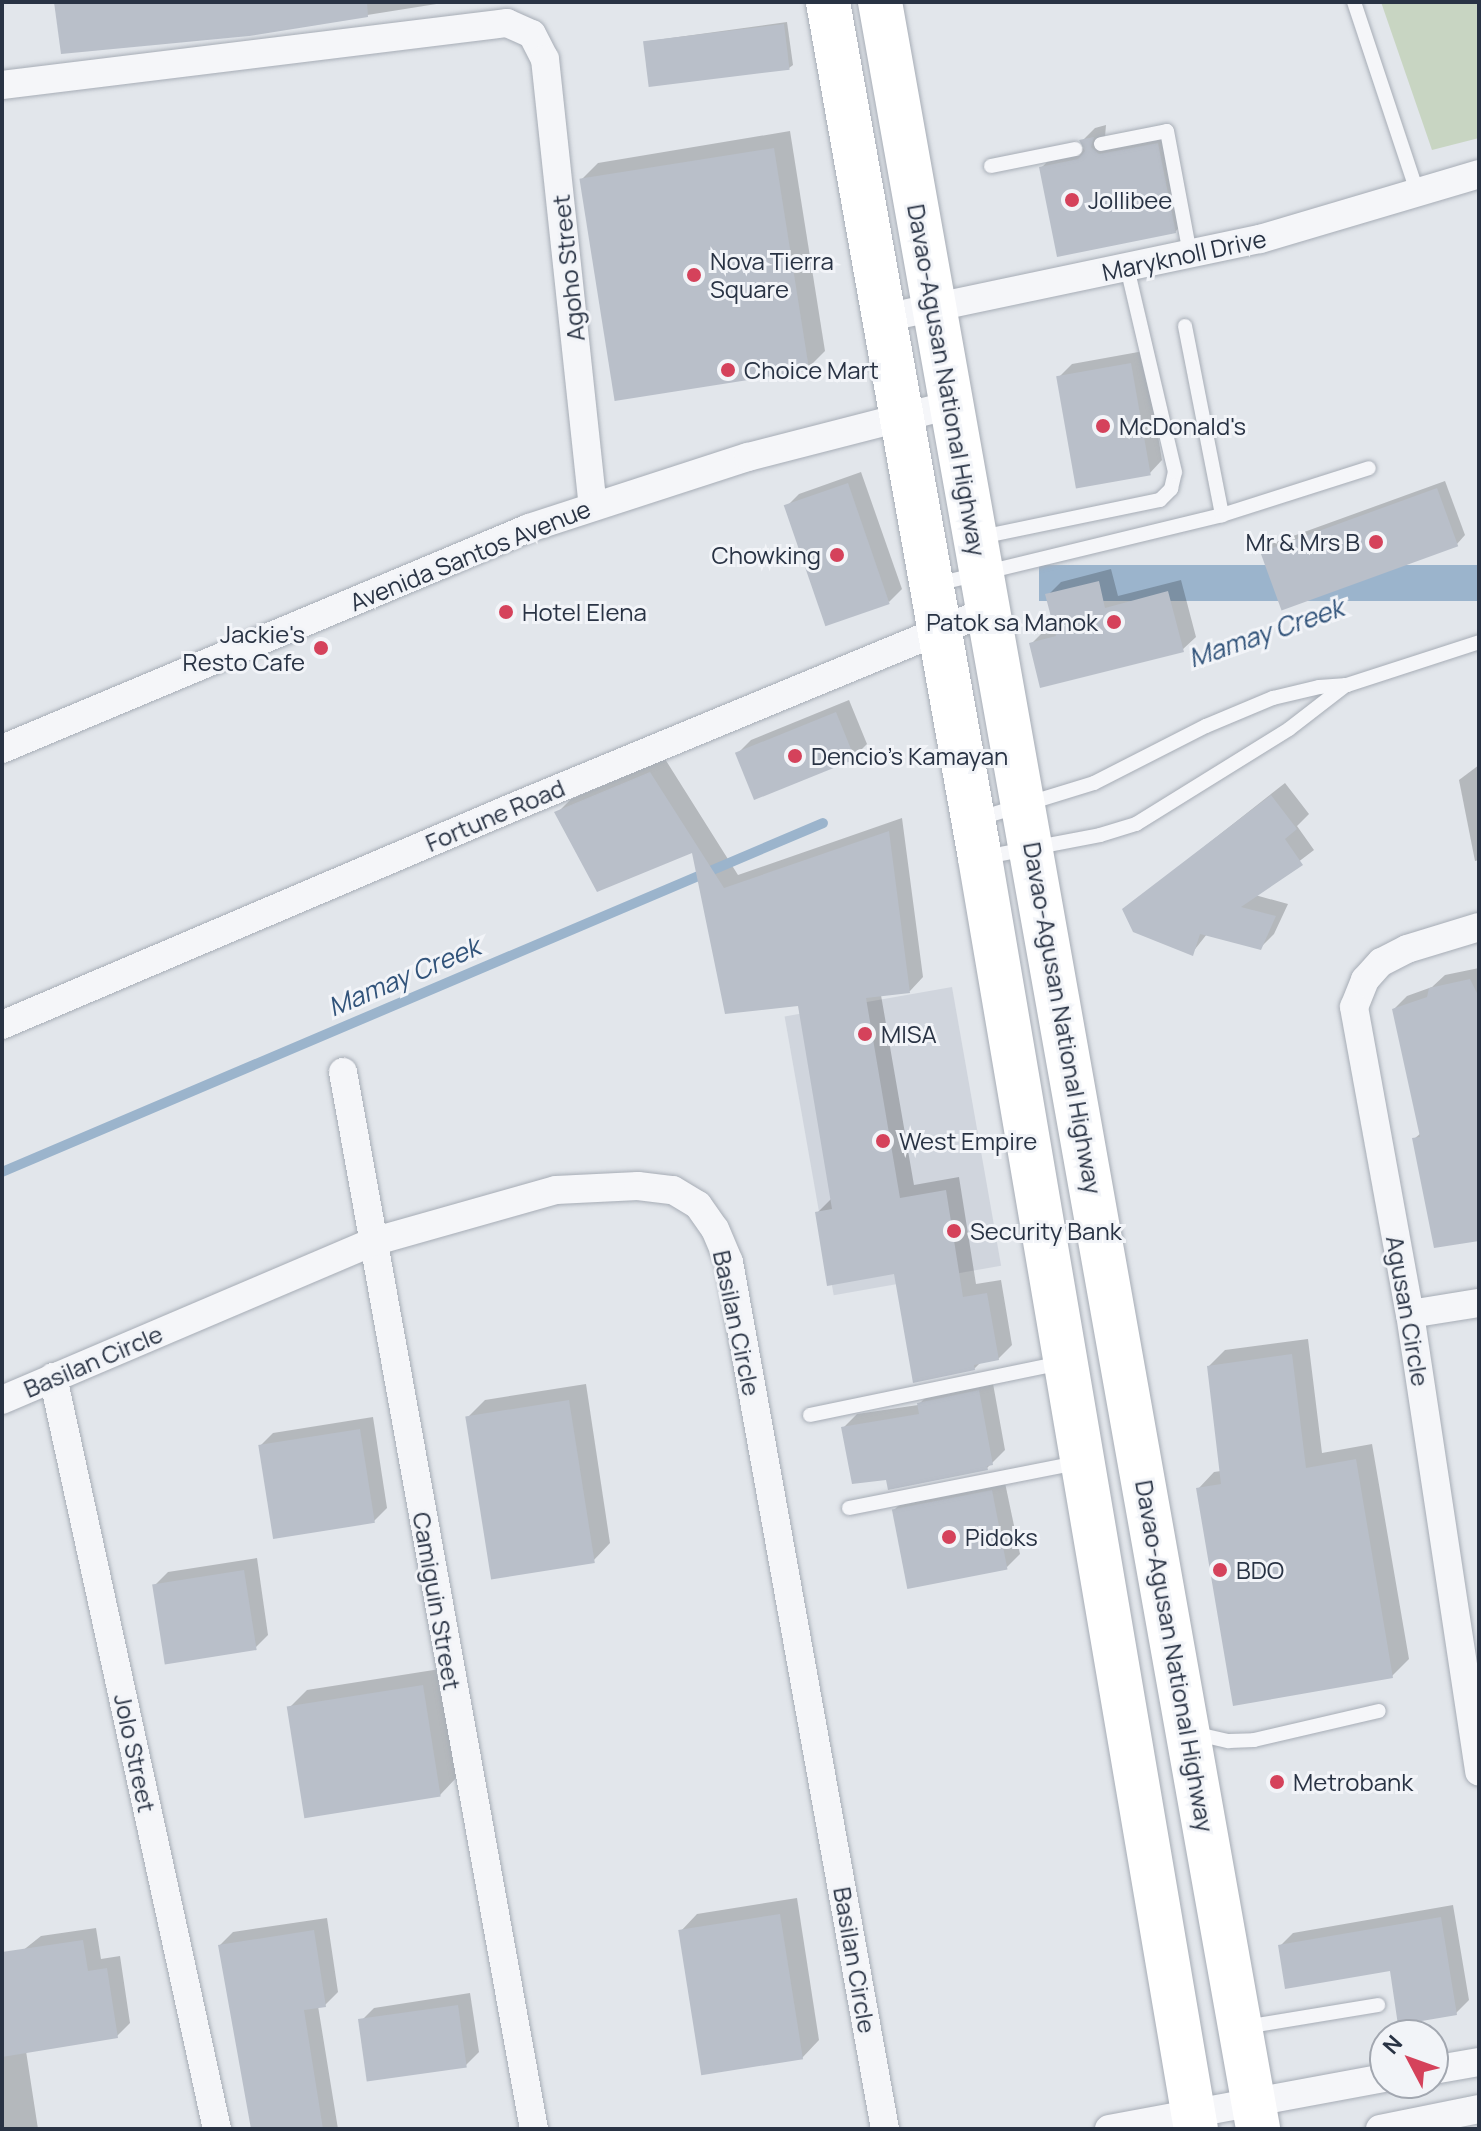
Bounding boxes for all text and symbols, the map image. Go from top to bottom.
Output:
place label: Jollibee [1088,186,1172,214]
marker: Jollibee [1063,191,1081,209]
street label: Agoho Street [546,193,590,343]
street label: Davao-Agusan National Highway [902,202,992,558]
street label: Maryknoll Drive [1099,224,1269,286]
place label: Nova Tierra Square [710,247,834,303]
marker: Nova Tierra Square [685,266,703,284]
place label: Choice Mart [744,356,879,384]
marker: Choice Mart [719,361,737,379]
place label: McDonald's [1119,412,1246,440]
marker: McDonald's [1094,417,1112,435]
street label: Avenida Santos Avenue [345,494,595,616]
place label: Mr & Mrs B [1245,528,1360,556]
marker: Mr & Mrs B [1367,533,1385,551]
place label: Chowking [711,541,821,569]
marker: Chowking [828,546,846,564]
water label: Mamay Creek [1184,592,1348,674]
place label: Hotel Elena [522,598,647,626]
marker: Hotel Elena [497,603,515,621]
place label: Patok sa Manok [926,608,1098,636]
marker: Patok sa Manok [1105,613,1123,631]
place label: Jackie's Resto Cafe [183,620,305,676]
marker: Jackie's Resto Cafe [312,639,330,657]
place label: Dencio's Kamayan [811,742,1008,770]
marker: Dencio's Kamayan [786,747,804,765]
street label: Fortune Road [421,773,569,857]
street label: Davao-Agusan National Highway [1018,840,1108,1196]
water label: Mamay Creek [323,931,485,1023]
place label: MISA [881,1020,937,1048]
marker: MISA [856,1025,874,1043]
place label: West Empire [899,1127,1037,1155]
marker: West Empire [874,1132,892,1150]
place label: Security Bank [970,1217,1122,1245]
marker: Security Bank [945,1222,963,1240]
street label: Agusan Circle [1381,1233,1435,1389]
street label: Basilan Circle [708,1248,766,1398]
street label: Basilan Circle [19,1319,167,1403]
street label: Davao-Agusan National Highway [1130,1478,1220,1834]
street label: Camiguin Street [407,1510,467,1692]
place label: Pidoks [965,1523,1038,1551]
marker: Pidoks [940,1528,958,1546]
place label: BDO [1236,1556,1284,1584]
marker: BDO [1211,1561,1229,1579]
street label: Jolo Street [108,1691,162,1815]
place label: Metrobank [1293,1768,1413,1796]
marker: Metrobank [1268,1773,1286,1791]
street label: Basilan Circle [828,1885,882,2035]
north arrow [1369,2019,1449,2099]
text: N [1376,2029,1409,2060]

